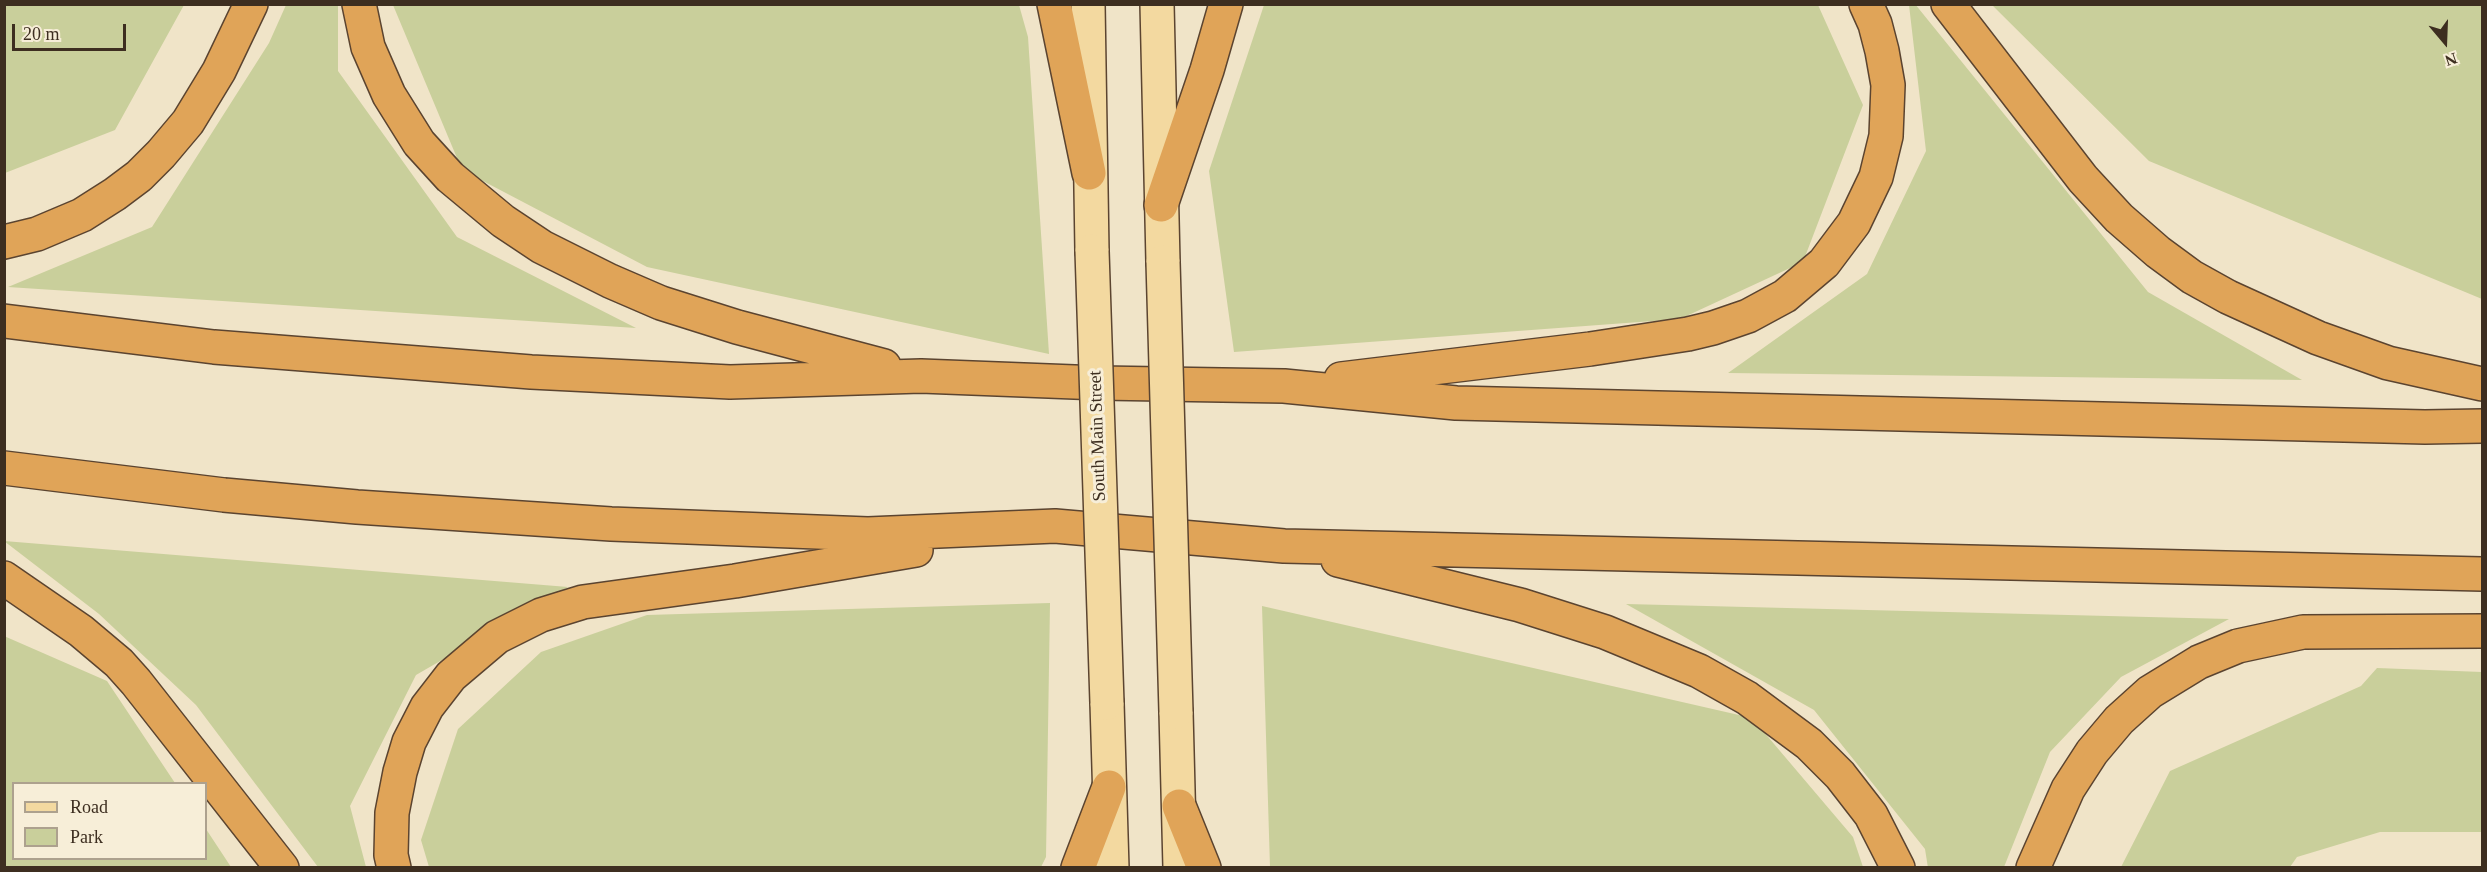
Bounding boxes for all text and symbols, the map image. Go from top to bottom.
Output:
scale bar [15,12,129,50]
north arrow [2415,12,2475,72]
text: 20 m [23,24,60,44]
text: N [2443,50,2459,69]
street label: South Main Street [1085,370,1111,502]
legend [12,782,207,860]
text: Road [70,797,108,817]
text: Park [70,827,103,847]

